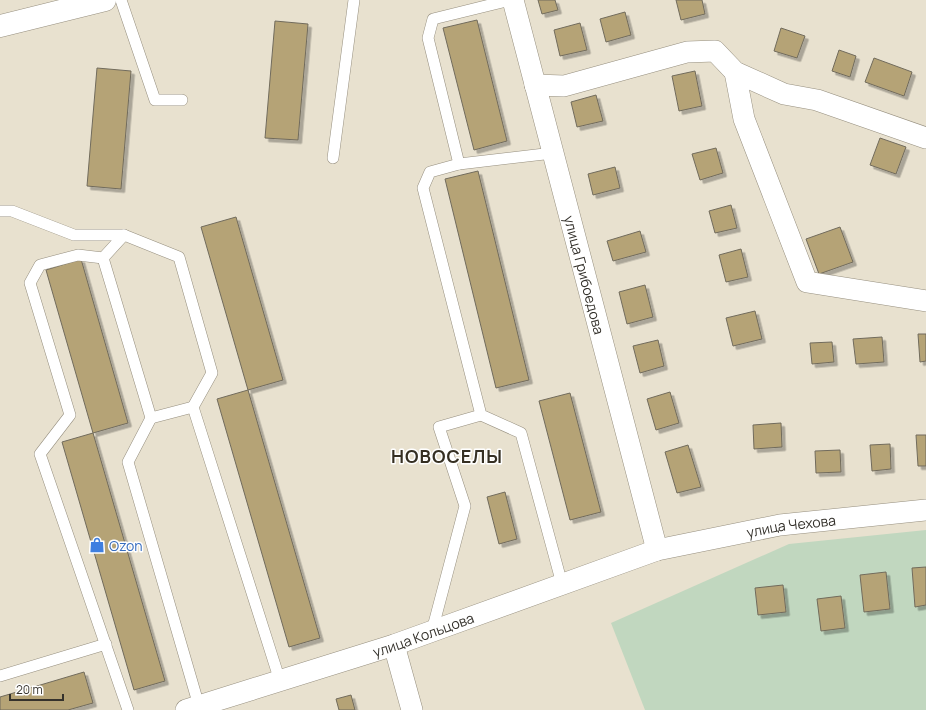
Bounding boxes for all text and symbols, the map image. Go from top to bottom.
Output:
street label: улица Грибоедова [560,213,610,336]
district label: НОВОСЕЛЫ [391,444,503,468]
street label: улица Чехова [745,510,837,541]
shop icon: Ozon [88,536,106,554]
place label: Ozon [109,536,143,555]
street label: улица Кольцова [370,608,476,661]
scale bar [10,676,63,702]
text: 20 m [16,681,43,698]

